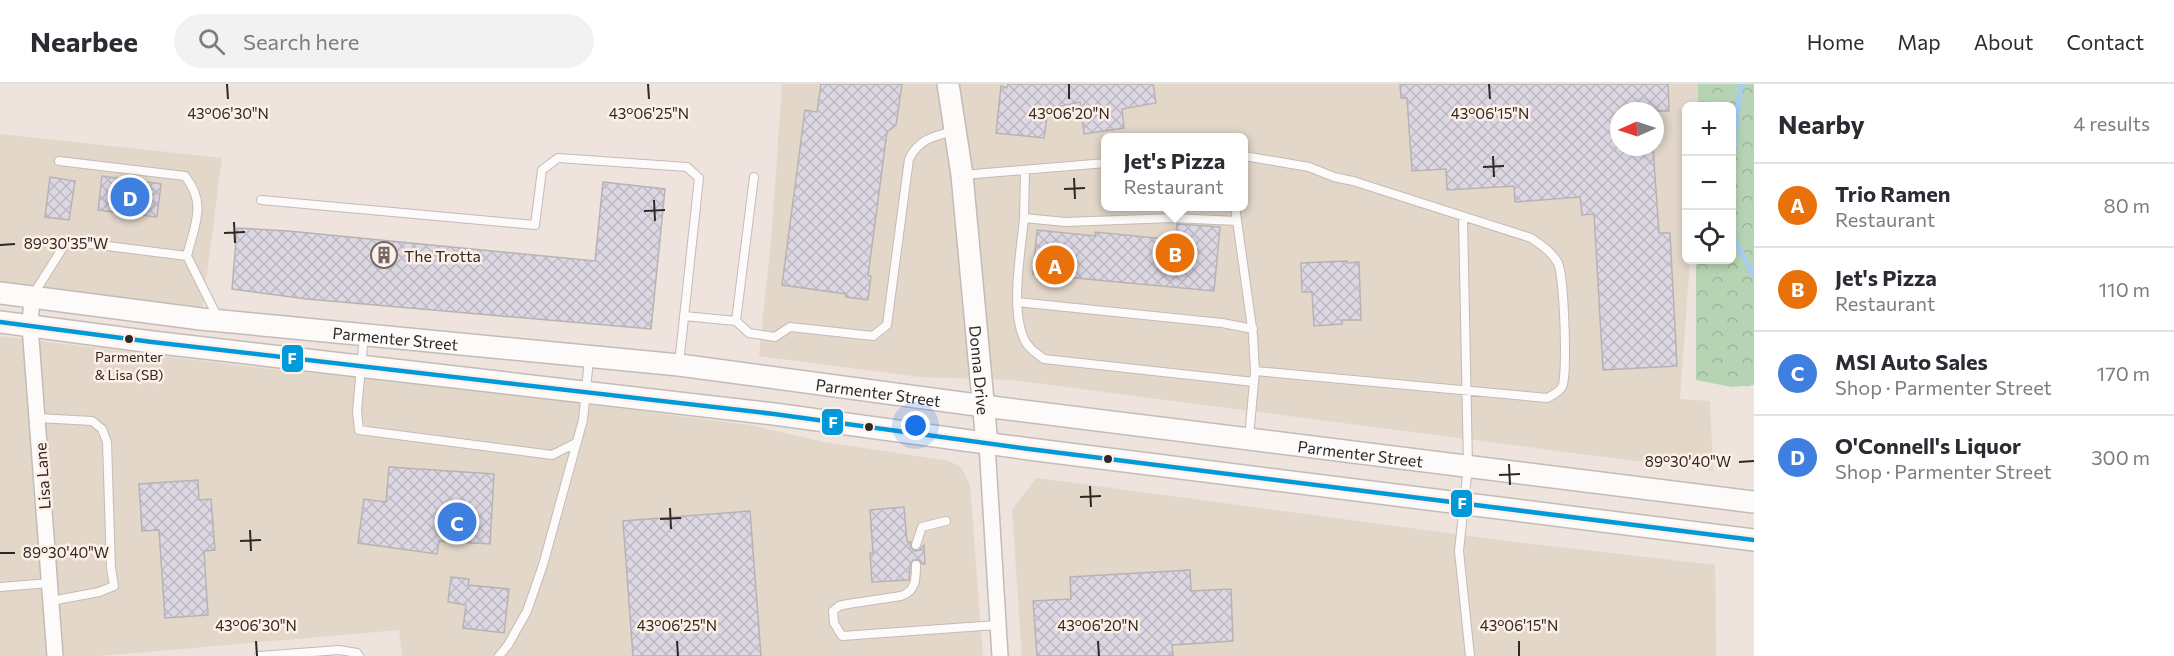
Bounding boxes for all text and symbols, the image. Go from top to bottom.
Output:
search box [174,14,594,68]
text: Nearbee [30,24,138,58]
icon: search [195,25,228,58]
text: Search here [243,28,359,55]
text: Home [1807,29,1864,54]
text: Map [1897,29,1941,54]
text: About [1974,29,2033,54]
text: Contact [2066,29,2144,54]
north arrow [1610,102,1664,156]
map controls [1682,102,1736,264]
button: + [1682,102,1736,156]
text: 43°06'30"N [187,104,269,122]
text: 43°06'25"N [609,104,689,122]
text: 43°06'20"N [1028,104,1110,122]
text: 43°06'15"N [1451,104,1529,122]
text: Nearby [1778,108,1865,139]
text: 4 results [2073,111,2150,135]
popup [1101,133,1248,211]
text: Jet's Pizza [1124,147,1225,174]
button: − [1682,156,1736,210]
pin: D [110,174,150,220]
text: Restaurant [1124,174,1224,198]
text: Trio Ramen [1835,180,1951,207]
text: A [1790,193,1805,217]
text: 80 m [2104,193,2150,217]
text: Restaurant [1835,207,1935,231]
button: locate [1682,210,1736,264]
pin: B [1156,230,1194,276]
text: 89°30'35"W [24,234,108,252]
building icon: The Trotta [369,240,399,270]
pin: A [1036,242,1074,288]
place label: The Trotta [404,246,481,265]
text: Jet's Pizza [1835,264,1937,291]
text: B [1791,277,1804,301]
text: 110 m [2099,277,2150,301]
text: Restaurant [1835,291,1935,315]
street label: Parmenter Street [332,322,460,353]
street label: Donna Drive [967,324,994,416]
marker: Parmenter & Lisa (SB) [123,333,135,345]
line badge: F [281,344,304,373]
place label: Parmenter & Lisa (SB) [95,348,163,383]
text: F [287,348,297,367]
text: MSI Auto Sales [1835,348,1988,375]
text: C [1791,361,1804,385]
text: 170 m [2097,361,2150,385]
street label: Parmenter Street [815,374,943,410]
text: Shop · Parmenter Street [1835,375,2052,399]
line badge: F [821,408,844,436]
your location [901,411,930,440]
text: F [828,412,838,431]
unlabelled marker [863,421,875,433]
text: O'Connell's Liquor [1835,432,2021,459]
street label: Parmenter Street [1297,436,1425,470]
street label: Lisa Lane [30,442,54,510]
text: D [1790,445,1805,469]
text: 300 m [2091,445,2150,469]
text: 89°30'40"W [1645,452,1731,470]
unlabelled marker [1102,453,1114,465]
text: Shop · Parmenter Street [1835,459,2052,483]
line badge: F [1450,489,1473,518]
text: F [1457,493,1467,512]
pin: C [438,500,476,544]
text: 89°30'40"W [23,543,109,561]
text: 43°06'30"N [215,616,297,634]
text: 43°06'25"N [637,616,717,634]
text: 43°06'20"N [1057,616,1139,634]
text: 43°06'15"N [1480,616,1558,634]

